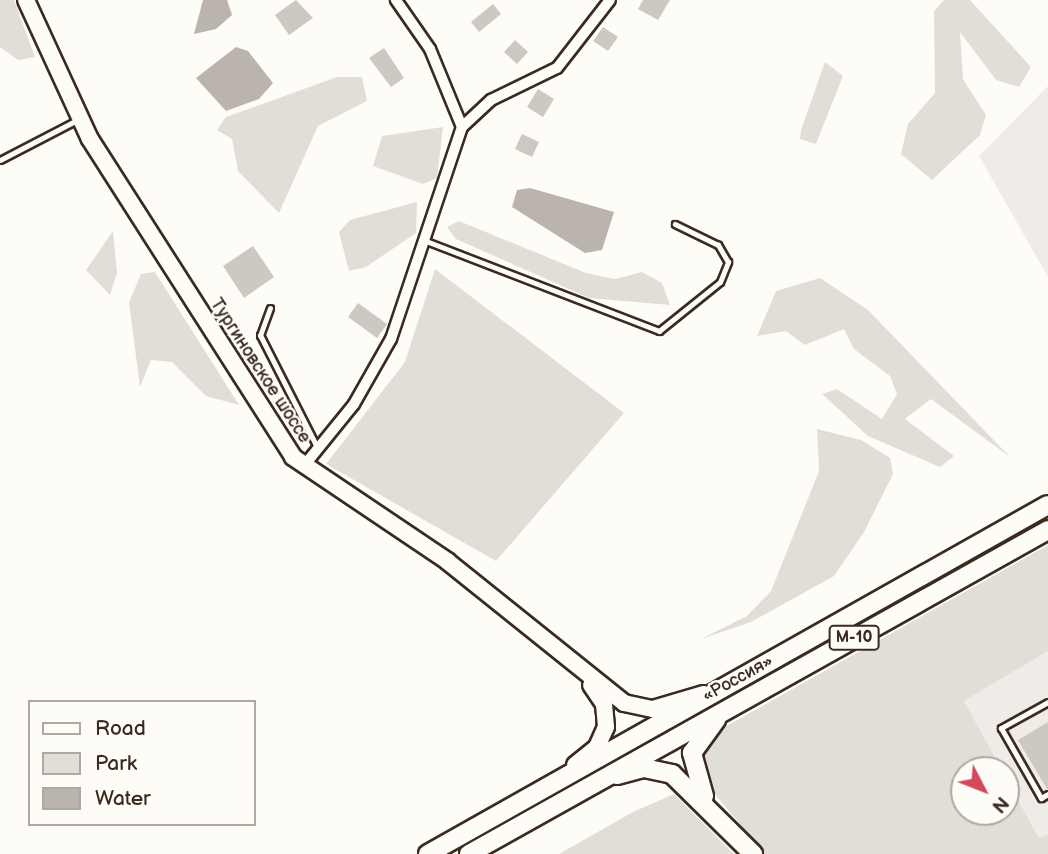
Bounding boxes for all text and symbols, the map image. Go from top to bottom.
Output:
street label: Тургиновское шоссе [205,295,315,447]
road number: М-10 [828,625,880,650]
street label: «Россия» [699,651,777,707]
legend [28,700,256,826]
text: Road [95,716,146,741]
text: Park [95,751,137,776]
north arrow [950,756,1020,826]
text: Water [95,786,151,811]
text: N [986,791,1013,817]

